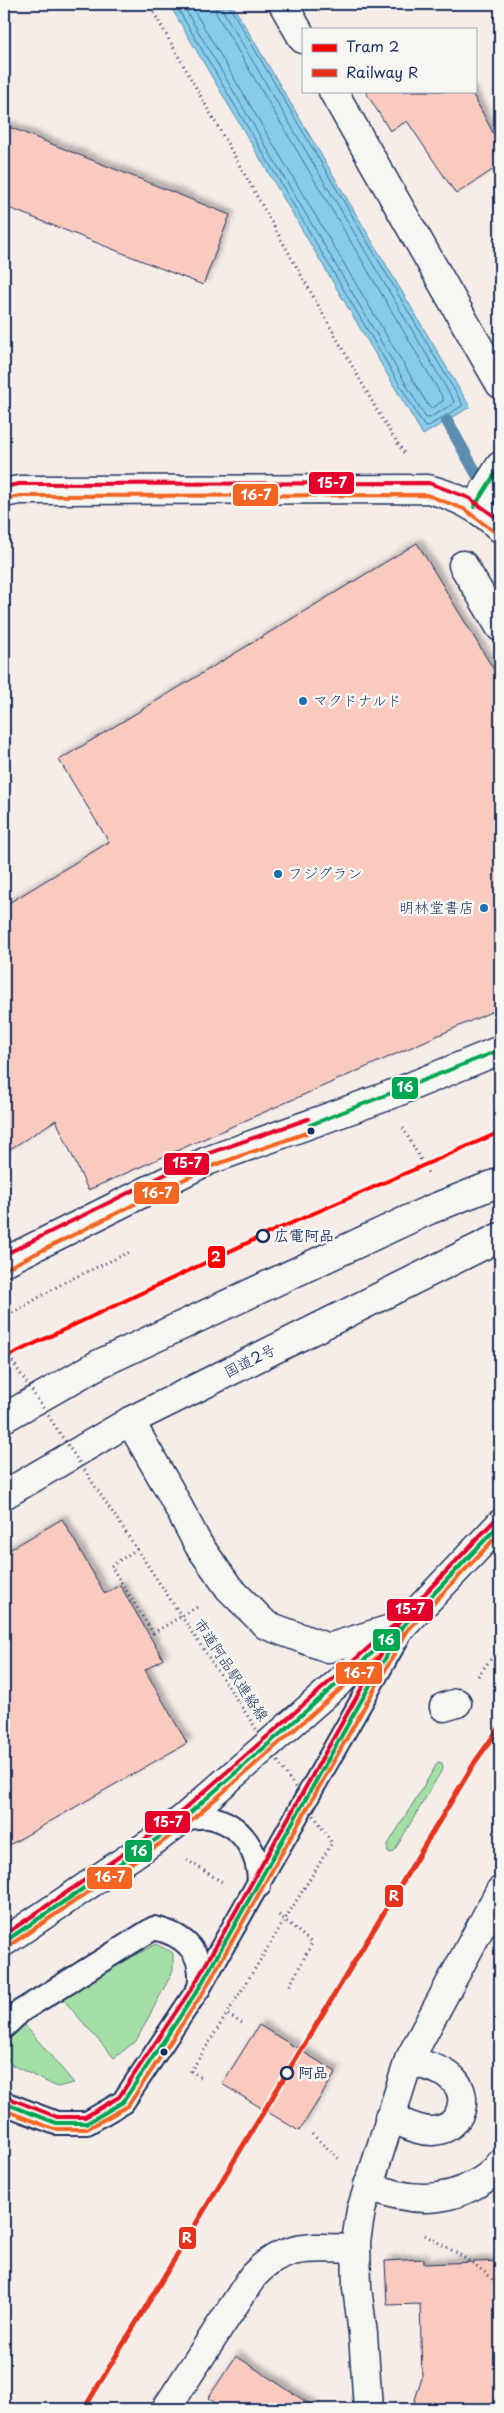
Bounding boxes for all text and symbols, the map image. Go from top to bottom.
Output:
legend [302,28,476,92]
text: Tram 2 [346,34,399,57]
text: Railway R [346,60,418,83]
line badge: 15-7 [308,471,355,495]
text: 15-7 [317,472,348,493]
line badge: 16-7 [232,483,279,507]
text: 16-7 [241,484,272,505]
place label: マクドナルド [313,688,402,711]
marker: マクドナルド [297,695,309,707]
place label: フジグラン [288,861,362,884]
marker: フジグラン [272,868,284,880]
place label: 明林堂書店 [399,895,474,918]
marker: 明林堂書店 [478,902,490,914]
line badge: 16 [391,1076,419,1100]
text: 16 [397,1076,413,1097]
unlabelled marker [306,1126,316,1136]
line badge: 15-7 [163,1152,210,1176]
text: 15-7 [172,1152,203,1173]
line badge: 16-7 [133,1181,180,1205]
text: 16-7 [142,1182,173,1203]
place label: 広電阿品 [274,1223,334,1246]
marker: 広電阿品 [256,1229,270,1243]
line badge: 2 [207,1245,226,1269]
text: 2 [211,1246,221,1267]
street label: 国道2号 [219,1337,279,1383]
line badge: 15-7 [386,1598,434,1622]
text: 15-7 [395,1598,426,1619]
street label: 市道阿品駅連絡線 [189,1613,275,1725]
line badge: 16 [372,1628,401,1652]
text: 16 [378,1629,394,1650]
line badge: 16-7 [335,1661,383,1685]
text: 16-7 [344,1662,375,1683]
line badge: 15-7 [144,1810,191,1834]
text: 15-7 [153,1811,184,1832]
line badge: 16 [124,1839,153,1863]
text: 16 [131,1840,147,1861]
line badge: 16-7 [86,1866,133,1890]
text: 16-7 [95,1866,126,1887]
line badge: R [384,1884,404,1908]
text: R [389,1885,399,1906]
unlabelled marker [159,2047,169,2057]
place label: 阿品 [298,2060,328,2083]
marker: 阿品 [280,2066,294,2080]
line badge: R [178,2226,197,2250]
text: R [182,2227,192,2248]

